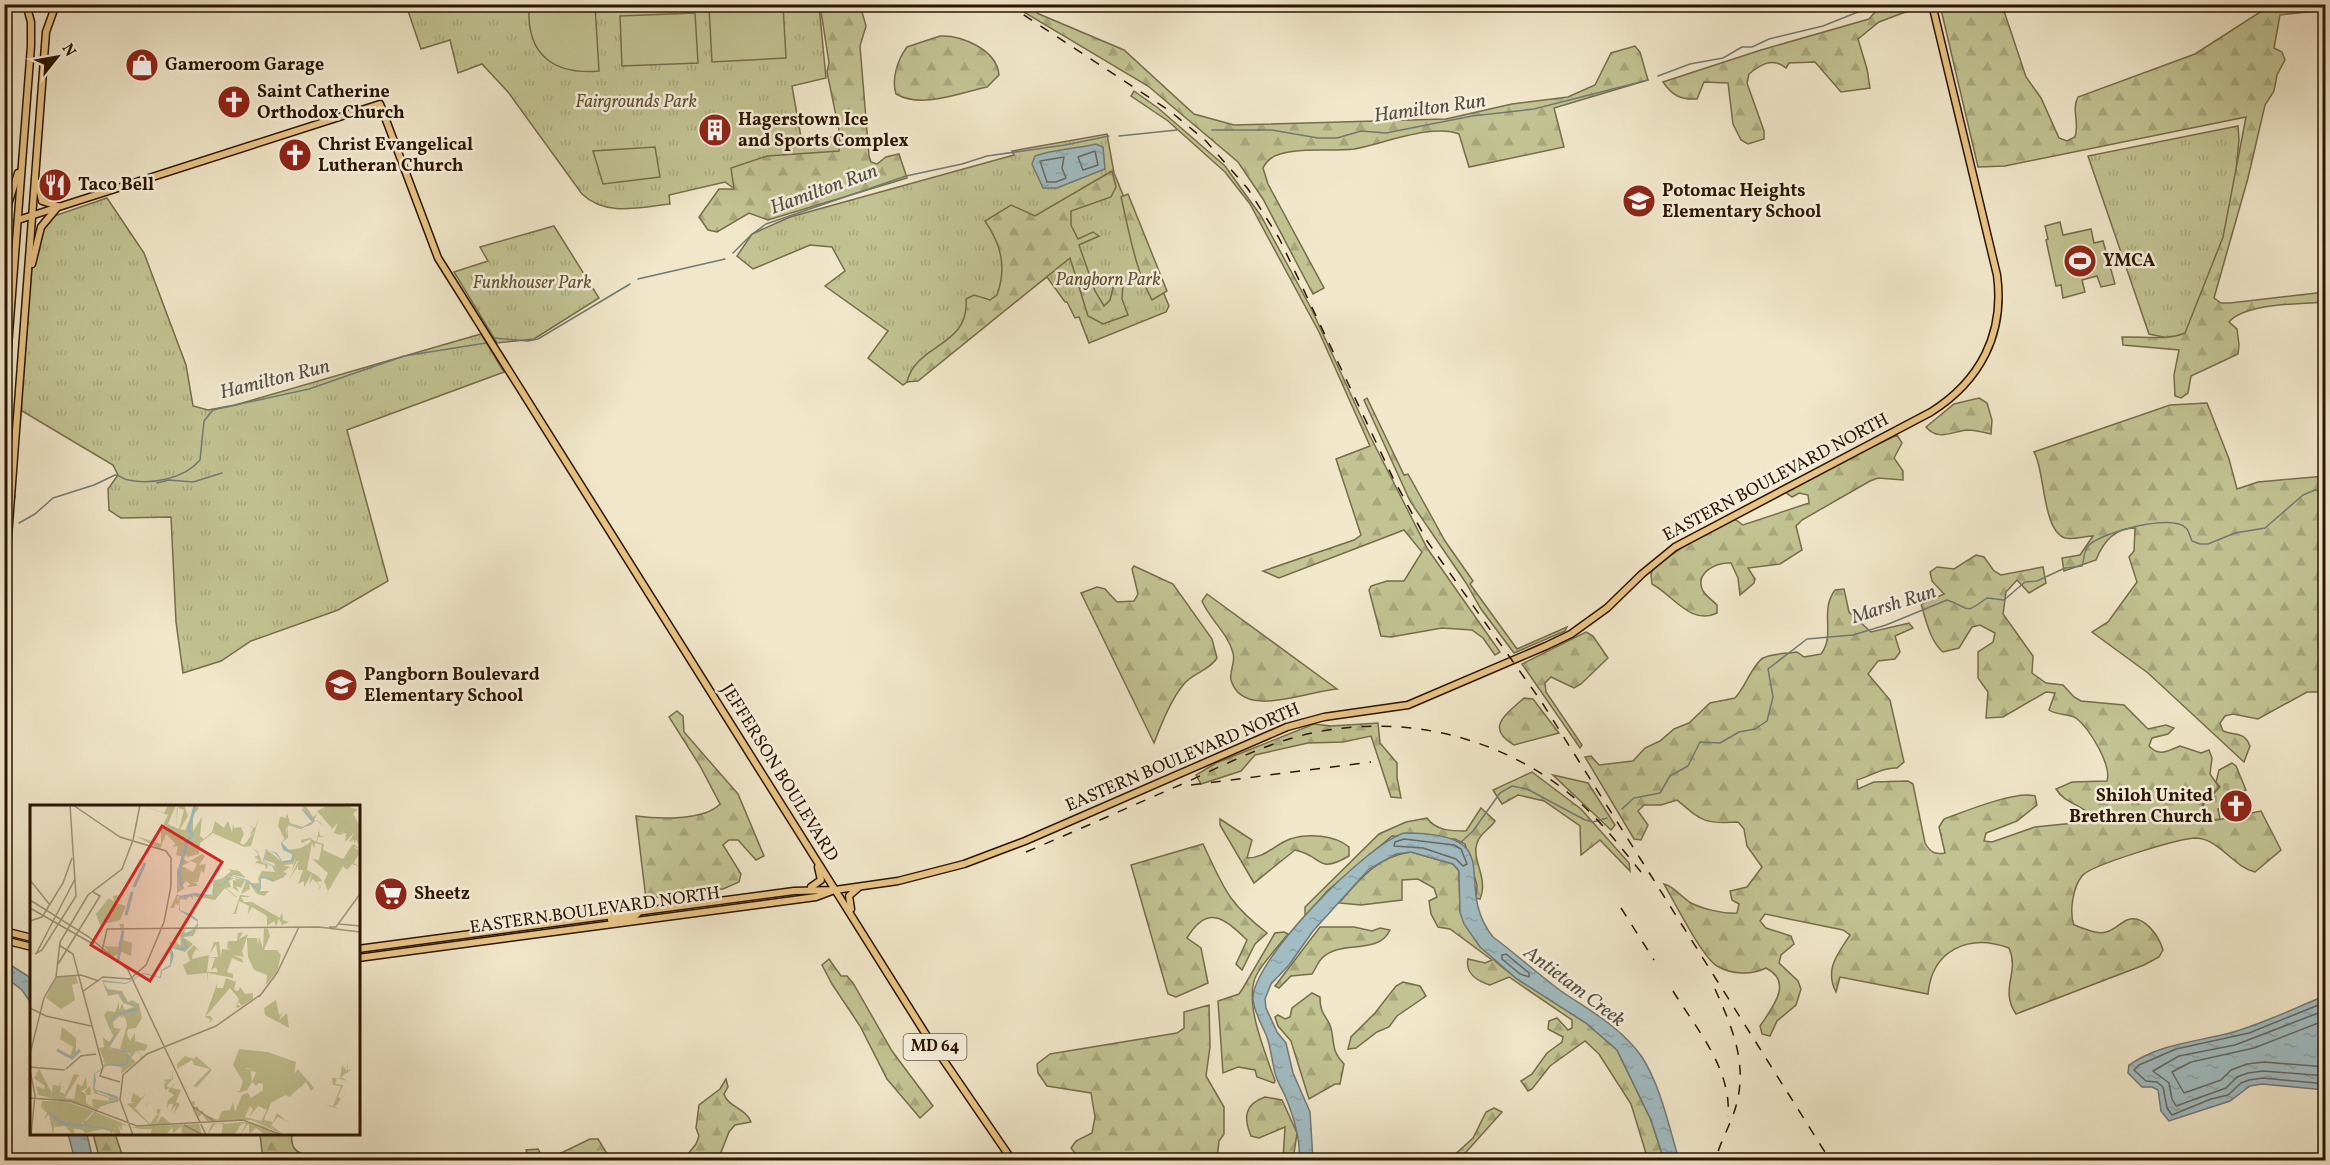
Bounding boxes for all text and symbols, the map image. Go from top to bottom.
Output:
north arrow [27,27,87,87]
text: N [56,40,81,61]
shop icon: Gameroom Garage [124,47,160,83]
place label: Gameroom Garage [165,53,324,78]
place label: Saint Catherine Orthodox Church [257,80,405,126]
church icon: Saint Catherine Orthodox Church [216,84,252,120]
water label: Hamilton Run [1372,87,1488,131]
park label: Fairgrounds Park [575,90,697,115]
place label: Hagerstown Ice and Sports Complex [738,108,909,154]
building icon: Hagerstown Ice and Sports Complex [697,112,733,148]
place label: Christ Evangelical Lutheran Church [318,133,473,179]
church icon: Christ Evangelical Lutheran Church [277,137,313,173]
water label: Hamilton Run [766,158,882,222]
restaurant icon: Taco Bell [37,167,73,203]
place label: Taco Bell [78,173,154,198]
place label: Potomac Heights Elementary School [1662,179,1822,225]
school or university icon: Potomac Heights Elementary School [1621,183,1657,219]
sports icon: YMCA [2062,243,2098,279]
place label: YMCA [2103,249,2156,274]
park label: Pangborn Park [1055,268,1161,293]
park label: Funkhouser Park [472,271,592,296]
water label: Hamilton Run [217,353,333,407]
street label: EASTERN BOULEVARD NORTH [1659,408,1893,548]
water label: Marsh Run [1847,578,1940,632]
place label: Pangborn Boulevard Elementary School [364,663,540,709]
school or university icon: Pangborn Boulevard Elementary School [323,667,359,703]
street label: JEFFERSON BOULEVARD [714,679,844,867]
street label: EASTERN BOULEVARD NORTH [1062,697,1304,819]
place label: Shiloh United Brethren Church [2069,784,2213,830]
church icon: Shiloh United Brethren Church [2218,788,2254,824]
inset map [30,805,360,1135]
supermarket icon: Sheetz [373,876,409,912]
street label: EASTERN BOULEVARD NORTH [468,881,722,941]
place label: Sheetz [414,882,470,907]
water label: Antietam Creek [1517,939,1631,1034]
road number: MD 64 [904,1034,966,1060]

